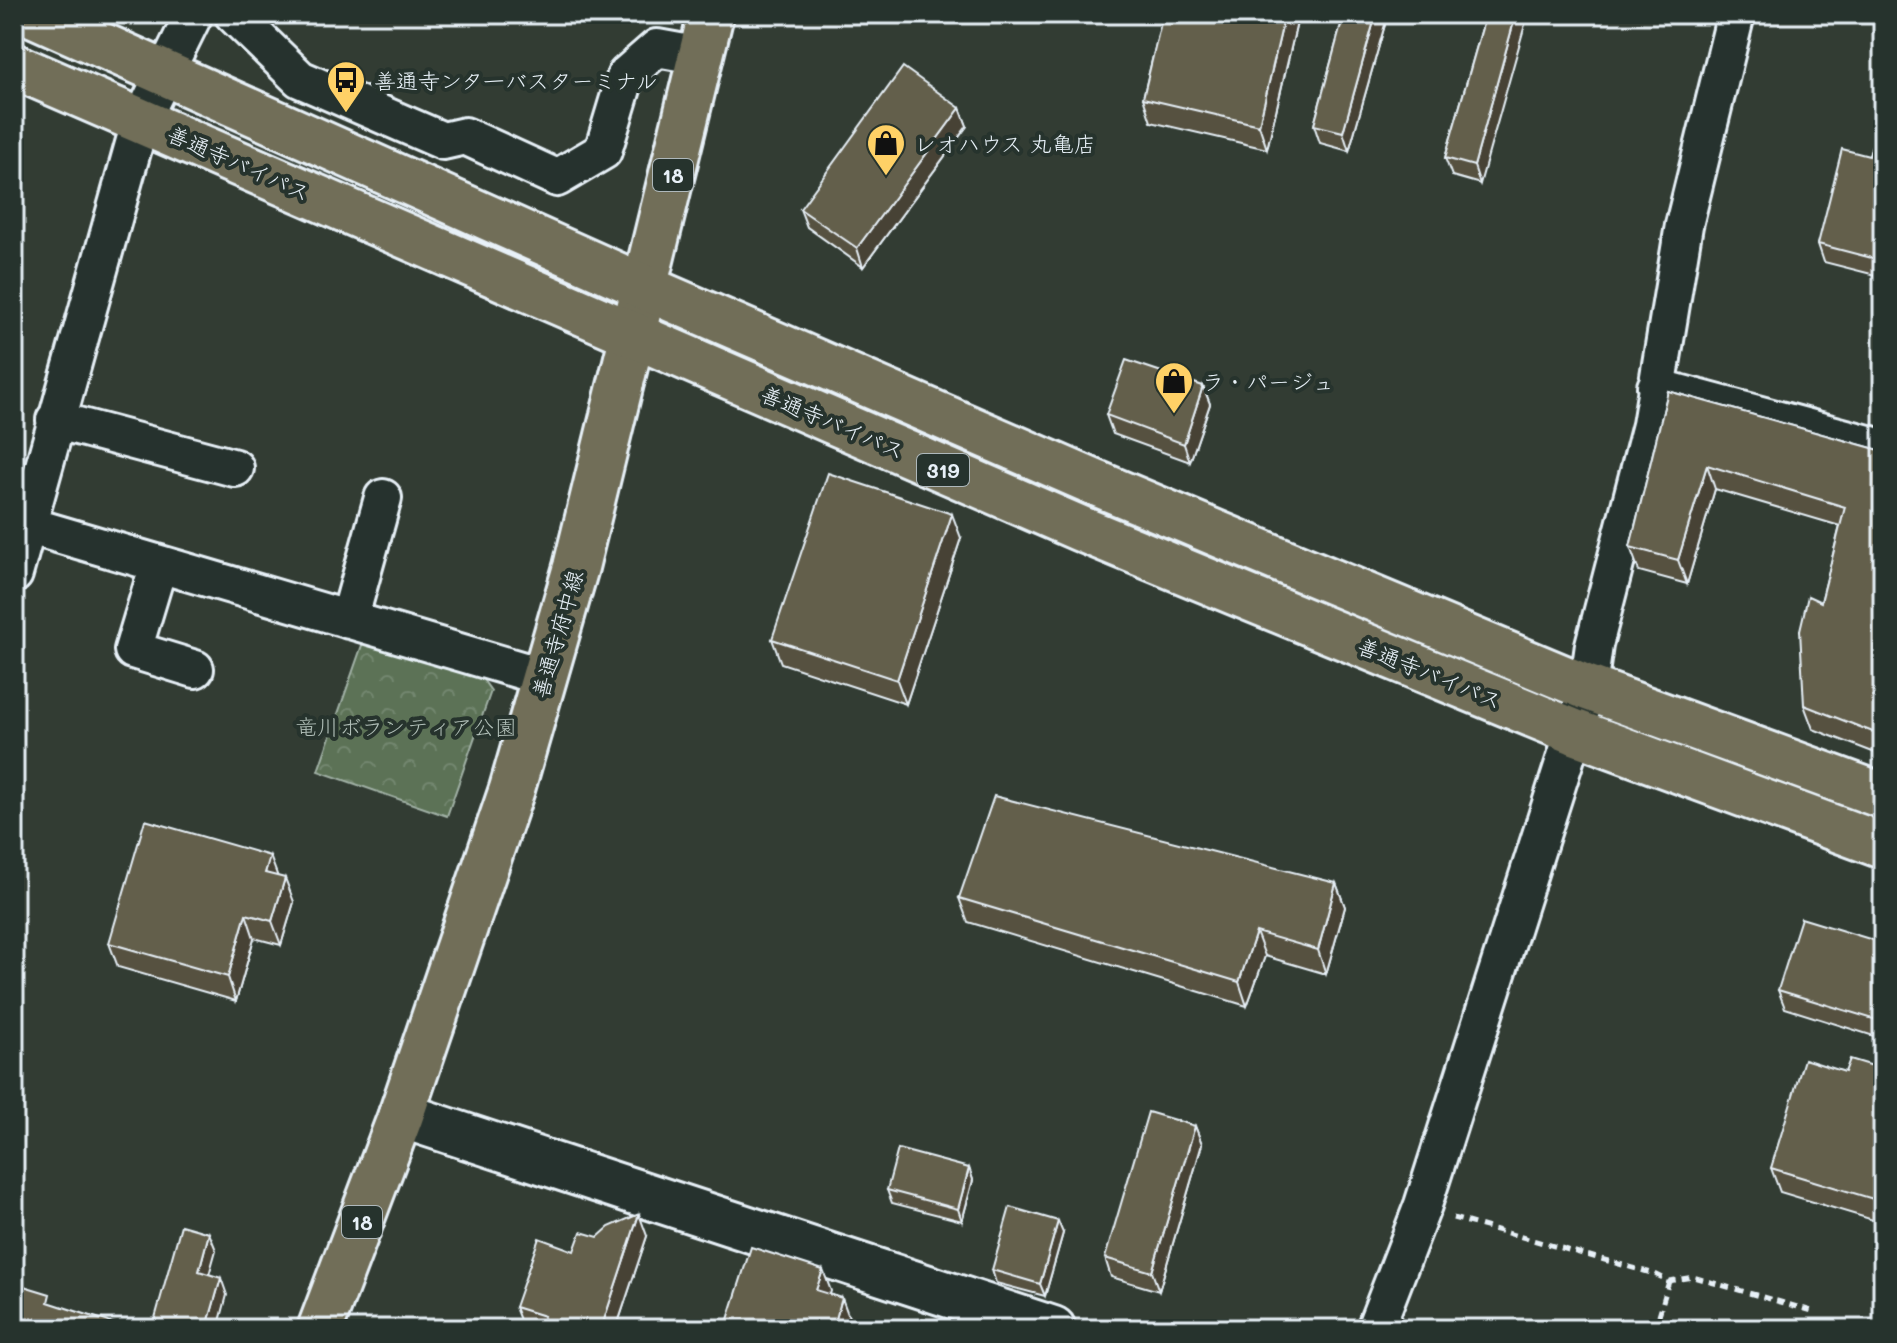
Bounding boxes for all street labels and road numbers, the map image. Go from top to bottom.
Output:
street label: 善通寺バイパス [163,119,315,207]
road number: 18 [653,159,693,191]
street label: 善通寺バイパス [757,379,909,465]
road number: 319 [917,454,969,486]
street label: 善通寺府中線 [525,567,589,701]
street label: 善通寺バイパス [1353,631,1507,715]
road number: 18 [342,1206,382,1238]

